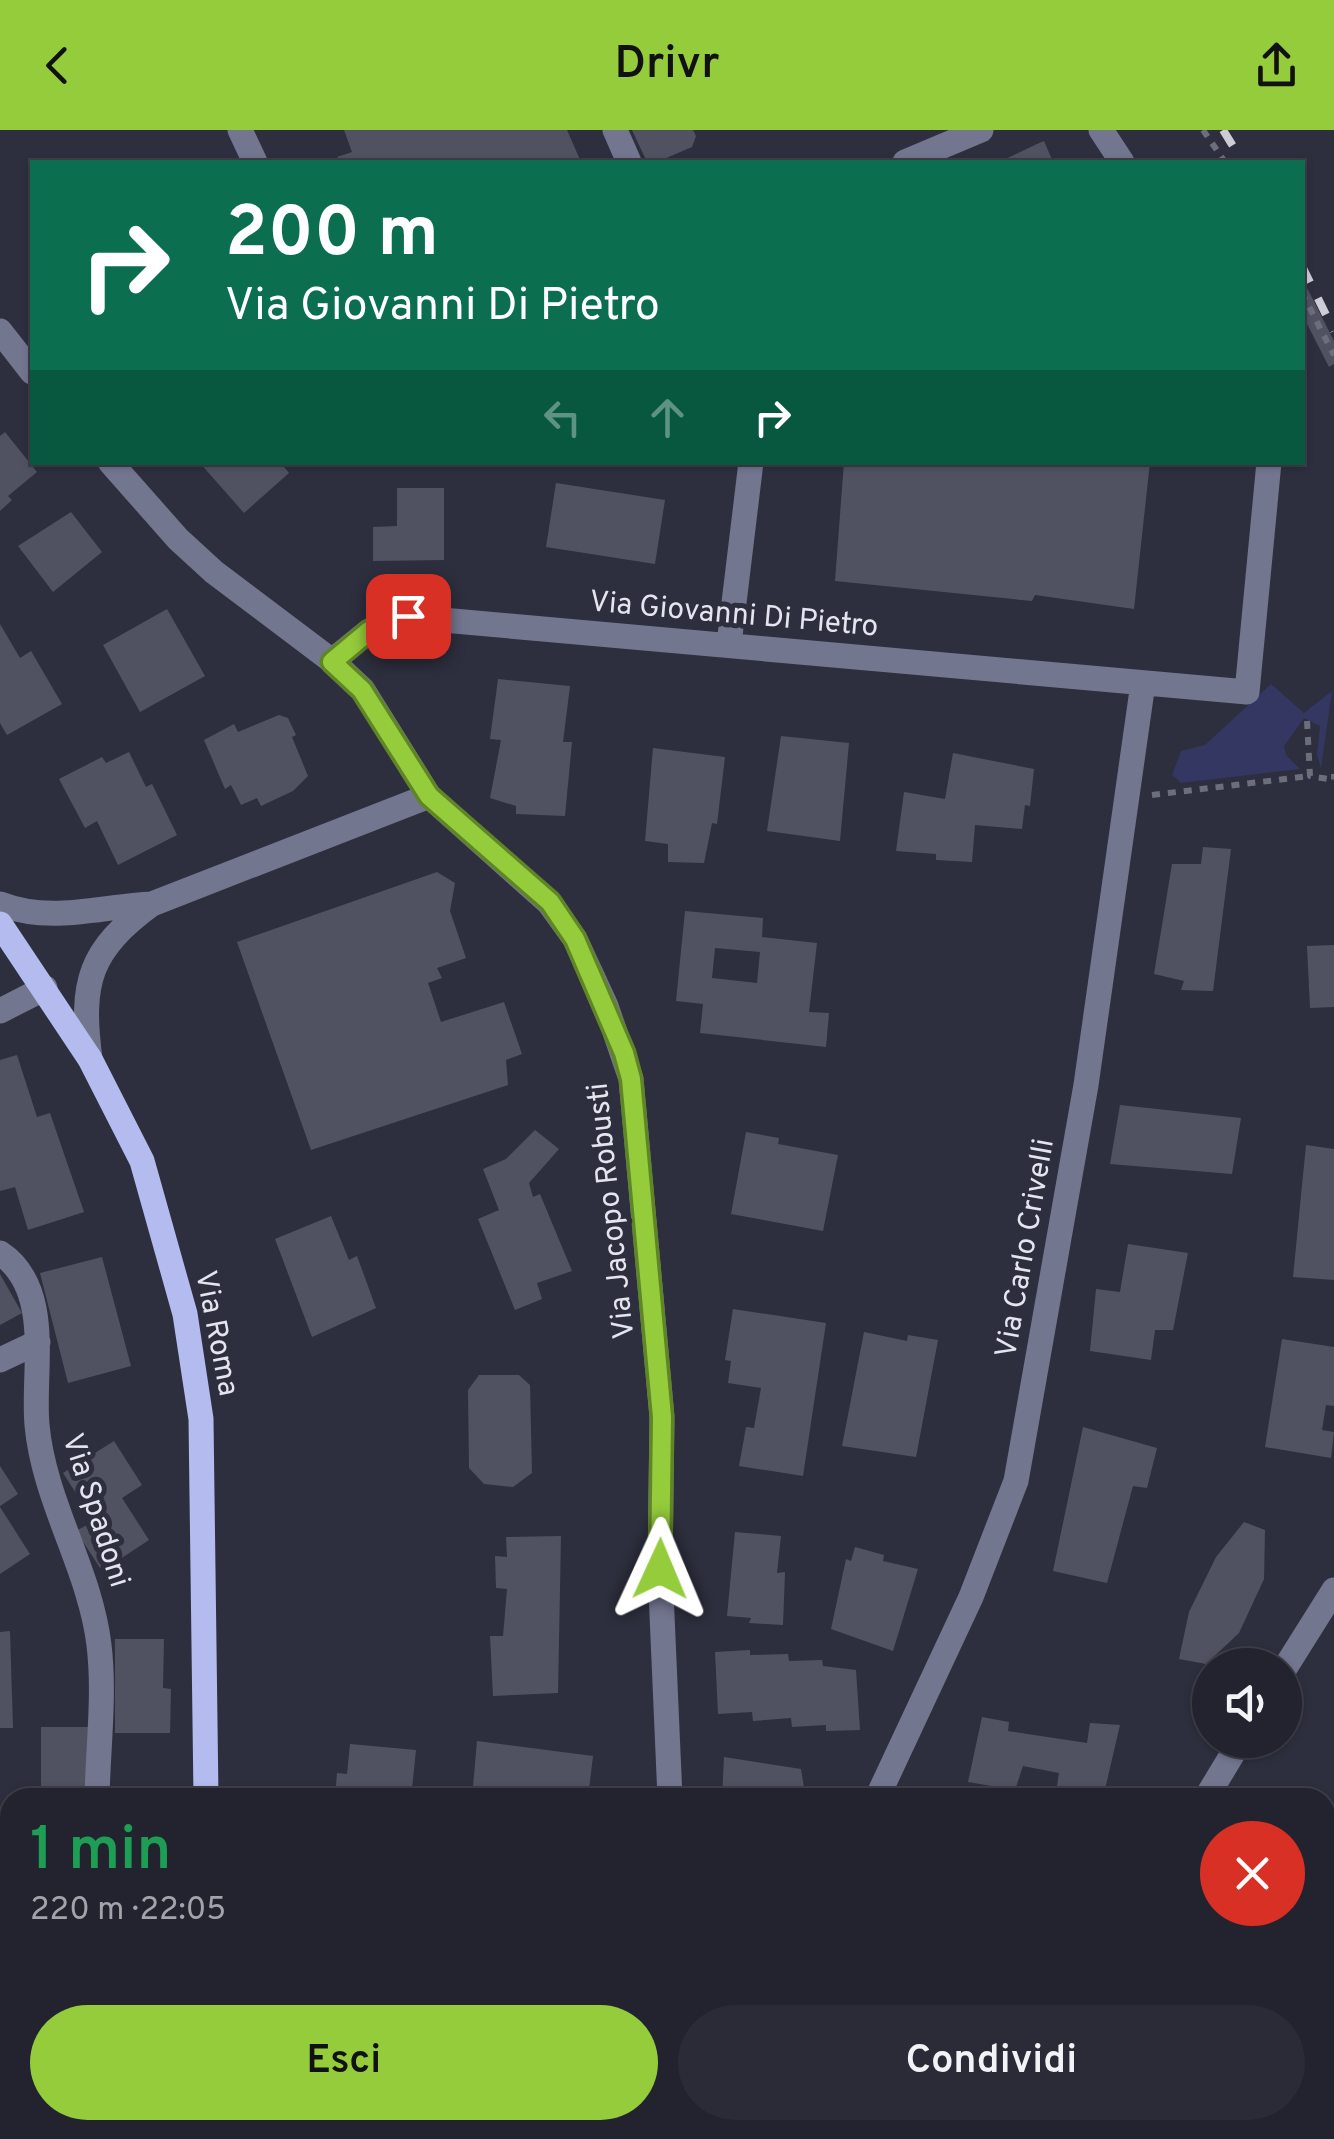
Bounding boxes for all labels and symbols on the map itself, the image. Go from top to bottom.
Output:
pin [366,574,451,659]
street label: Via Giovanni Di Pietro [588,584,880,647]
street label: Via Jacopo Robusti [581,1081,644,1341]
street label: Via Carlo Crivelli [989,1136,1064,1361]
street label: Via Roma [185,1268,246,1399]
street label: Via Spadoni [52,1429,137,1592]
position arrow [608,1517,712,1621]

